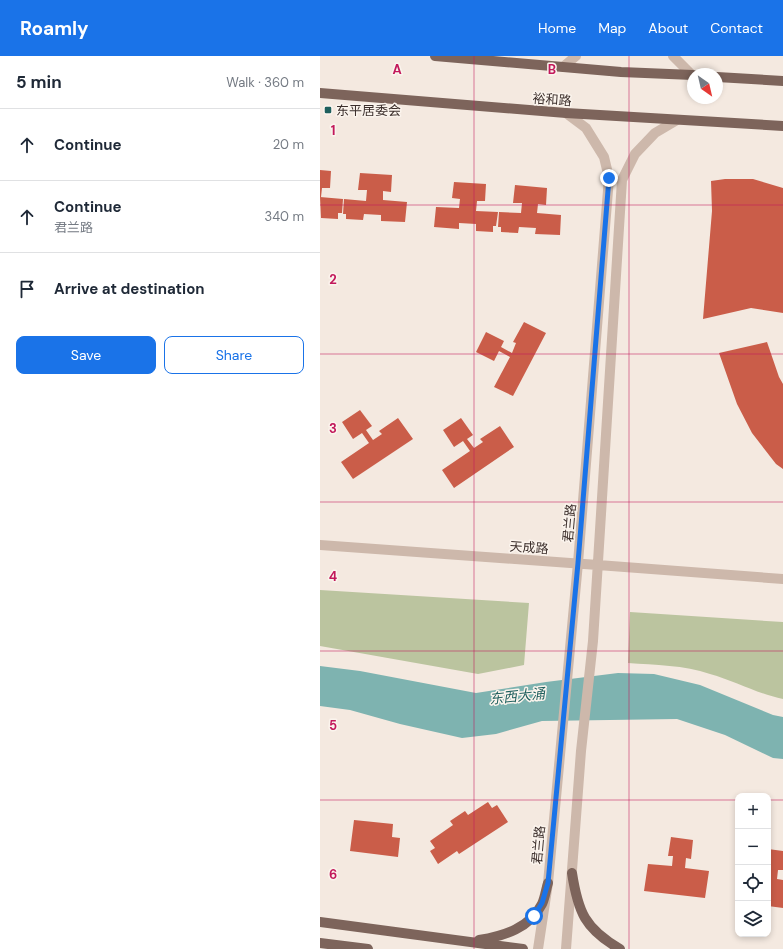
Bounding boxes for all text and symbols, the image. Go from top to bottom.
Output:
text: Roamly [20,16,89,41]
text: Home [538,19,576,37]
text: Map [598,19,626,37]
text: About [648,19,688,37]
text: Contact [710,19,763,37]
text: A [392,61,402,78]
text: B [548,61,556,78]
north arrow [687,68,723,104]
text: 5 min [16,71,62,93]
text: Walk · 360 m [226,74,304,91]
street label: 裕和路 [532,90,572,109]
place label: 东平居委会 [336,102,401,119]
marker: 东平居委会 [323,105,333,115]
text: 1 [331,122,335,139]
icon: ahead [16,134,38,156]
text: Continue [54,135,122,155]
text: 20 m [273,136,304,153]
route end [600,169,618,187]
text: Continue [54,197,122,217]
icon: ahead [16,206,38,228]
text: 340 m [264,208,304,225]
text: 君兰路 [54,219,93,236]
text: 2 [329,271,337,288]
icon: arrive [16,278,38,300]
text: Arrive at destination [54,279,205,299]
button: Save [16,336,156,374]
button: Share [164,336,304,374]
text: 3 [329,420,337,437]
street label: 君兰路 [559,503,580,543]
street label: 天成路 [509,538,549,557]
text: 4 [329,568,337,585]
water label: 东西大涌 [488,684,548,708]
text: 5 [329,717,337,734]
map controls [735,793,771,937]
button: + [735,793,771,829]
street label: 君兰路 [528,825,549,865]
button: − [735,829,771,865]
button: locate [735,865,771,901]
text: 6 [329,866,337,883]
button: layers [735,901,771,937]
route start [525,907,543,925]

